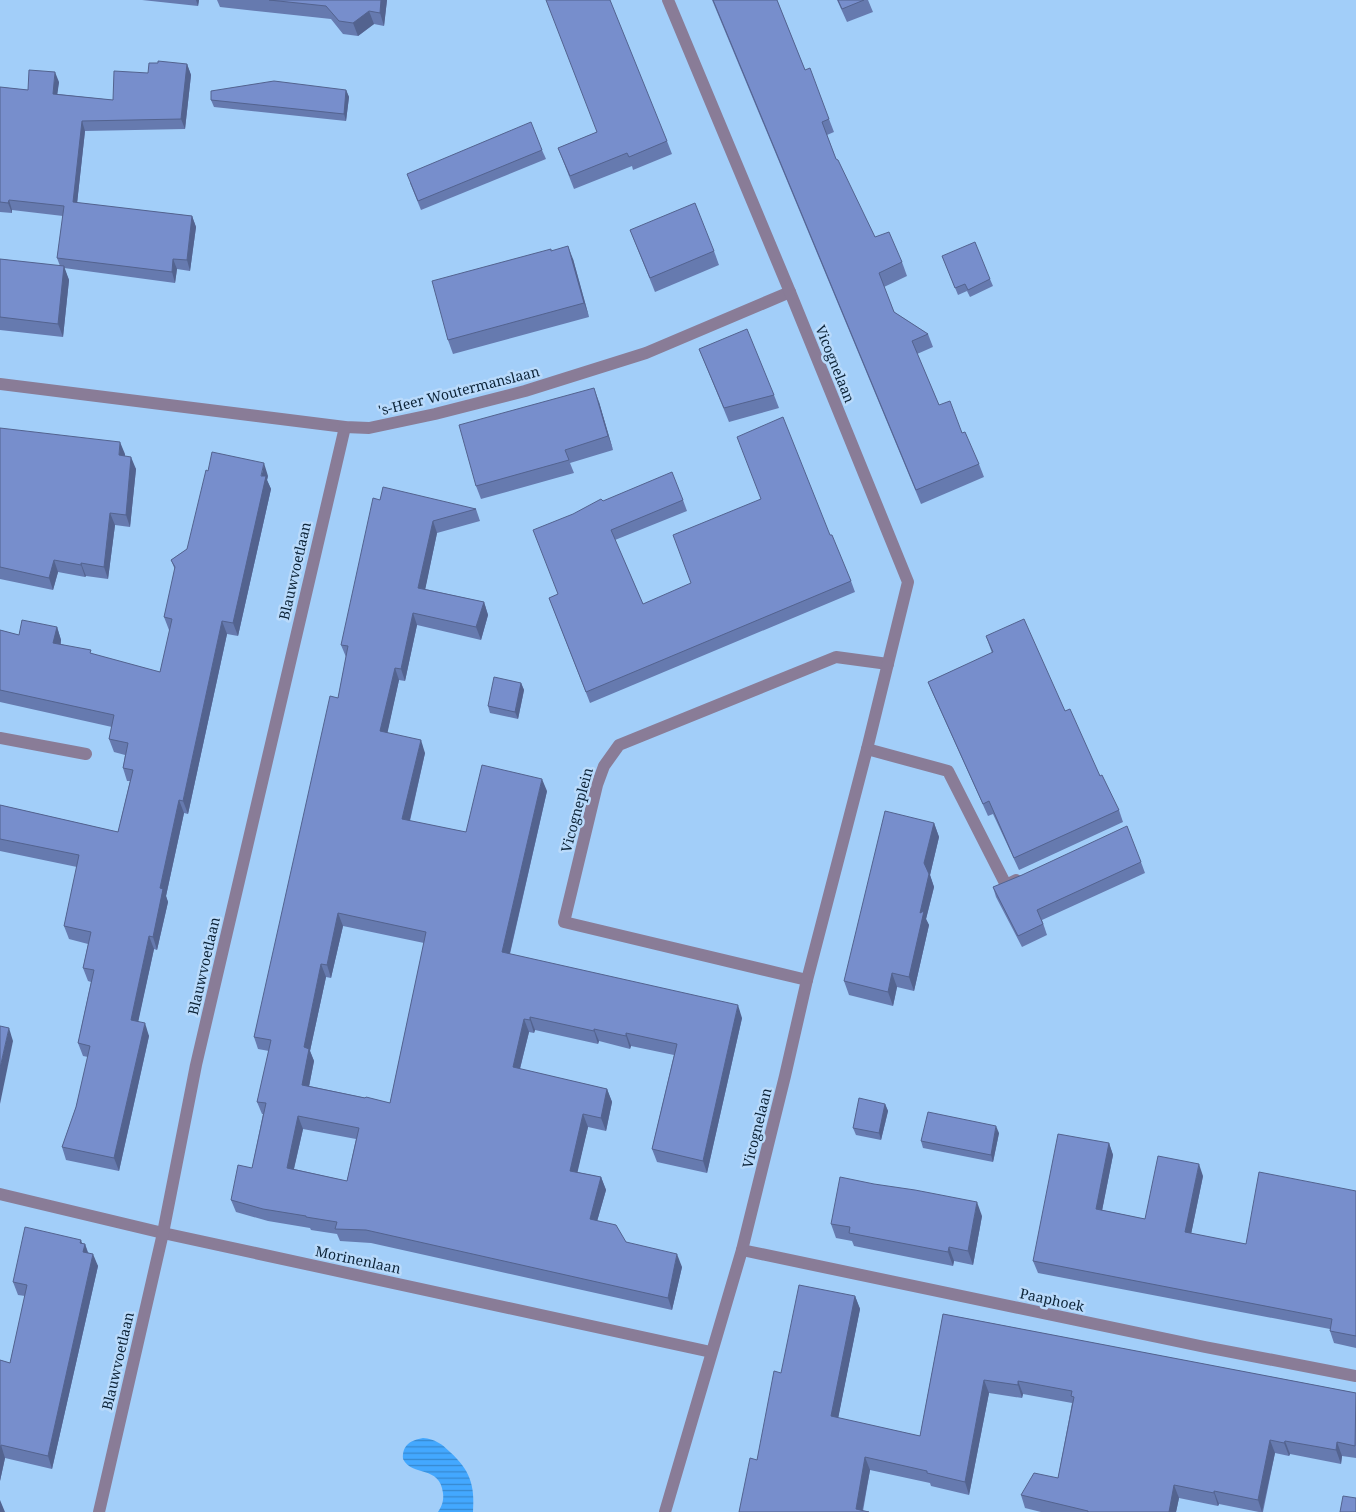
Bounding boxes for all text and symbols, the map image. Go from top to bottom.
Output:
street label: Vicognelaan [811,322,860,405]
street label: 's-Heer Woutermanslaan [376,361,541,420]
street label: Blauwvoetlaan [274,520,315,622]
street label: Vicogneplein [556,765,597,854]
street label: Blauwvoetlaan [183,915,224,1017]
street label: Vicognelaan [737,1086,776,1170]
street label: Morinenlaan [314,1241,403,1278]
street label: Paaphoek [1018,1283,1087,1316]
street label: Blauwvoetlaan [97,1310,138,1412]

